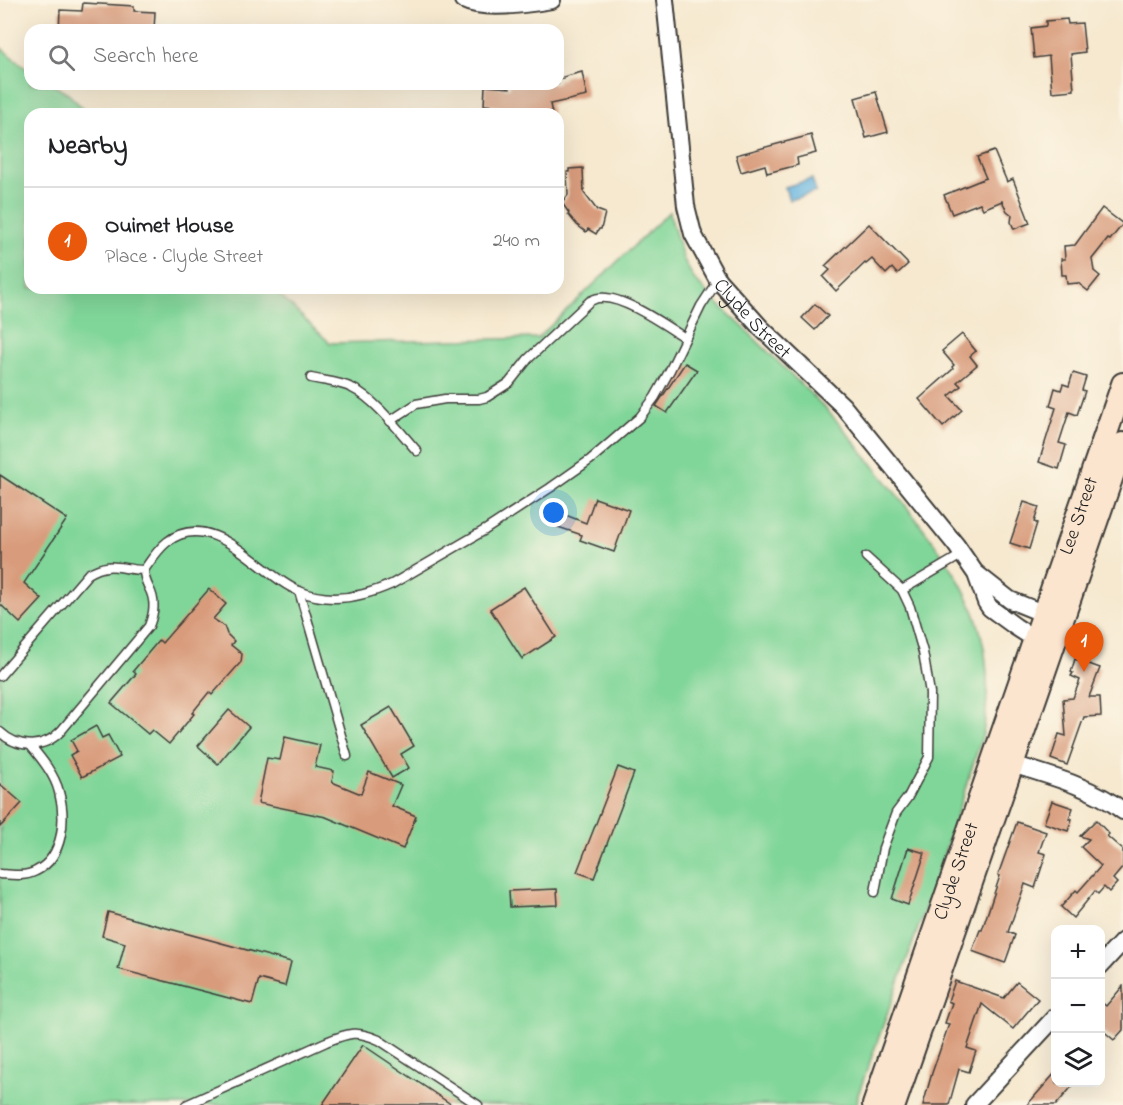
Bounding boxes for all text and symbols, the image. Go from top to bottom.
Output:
search box [24,24,564,90]
icon: search [45,41,78,74]
text: Search here [93,41,198,73]
text: Nearby [48,128,127,166]
text: Ouimet House [105,211,234,243]
text: 1 [64,227,71,256]
text: 240 m [493,227,540,256]
text: Place · Clyde Street [105,243,263,272]
street label: Clyde Street [706,273,797,367]
street label: Lee Street [1053,473,1107,559]
your location [539,498,568,527]
pin: 1 [1064,622,1104,672]
street label: Clyde Street [927,818,988,924]
map controls [1051,925,1105,1087]
button: + [1051,925,1105,979]
button: − [1051,979,1105,1033]
button: layers [1051,1033,1105,1087]

